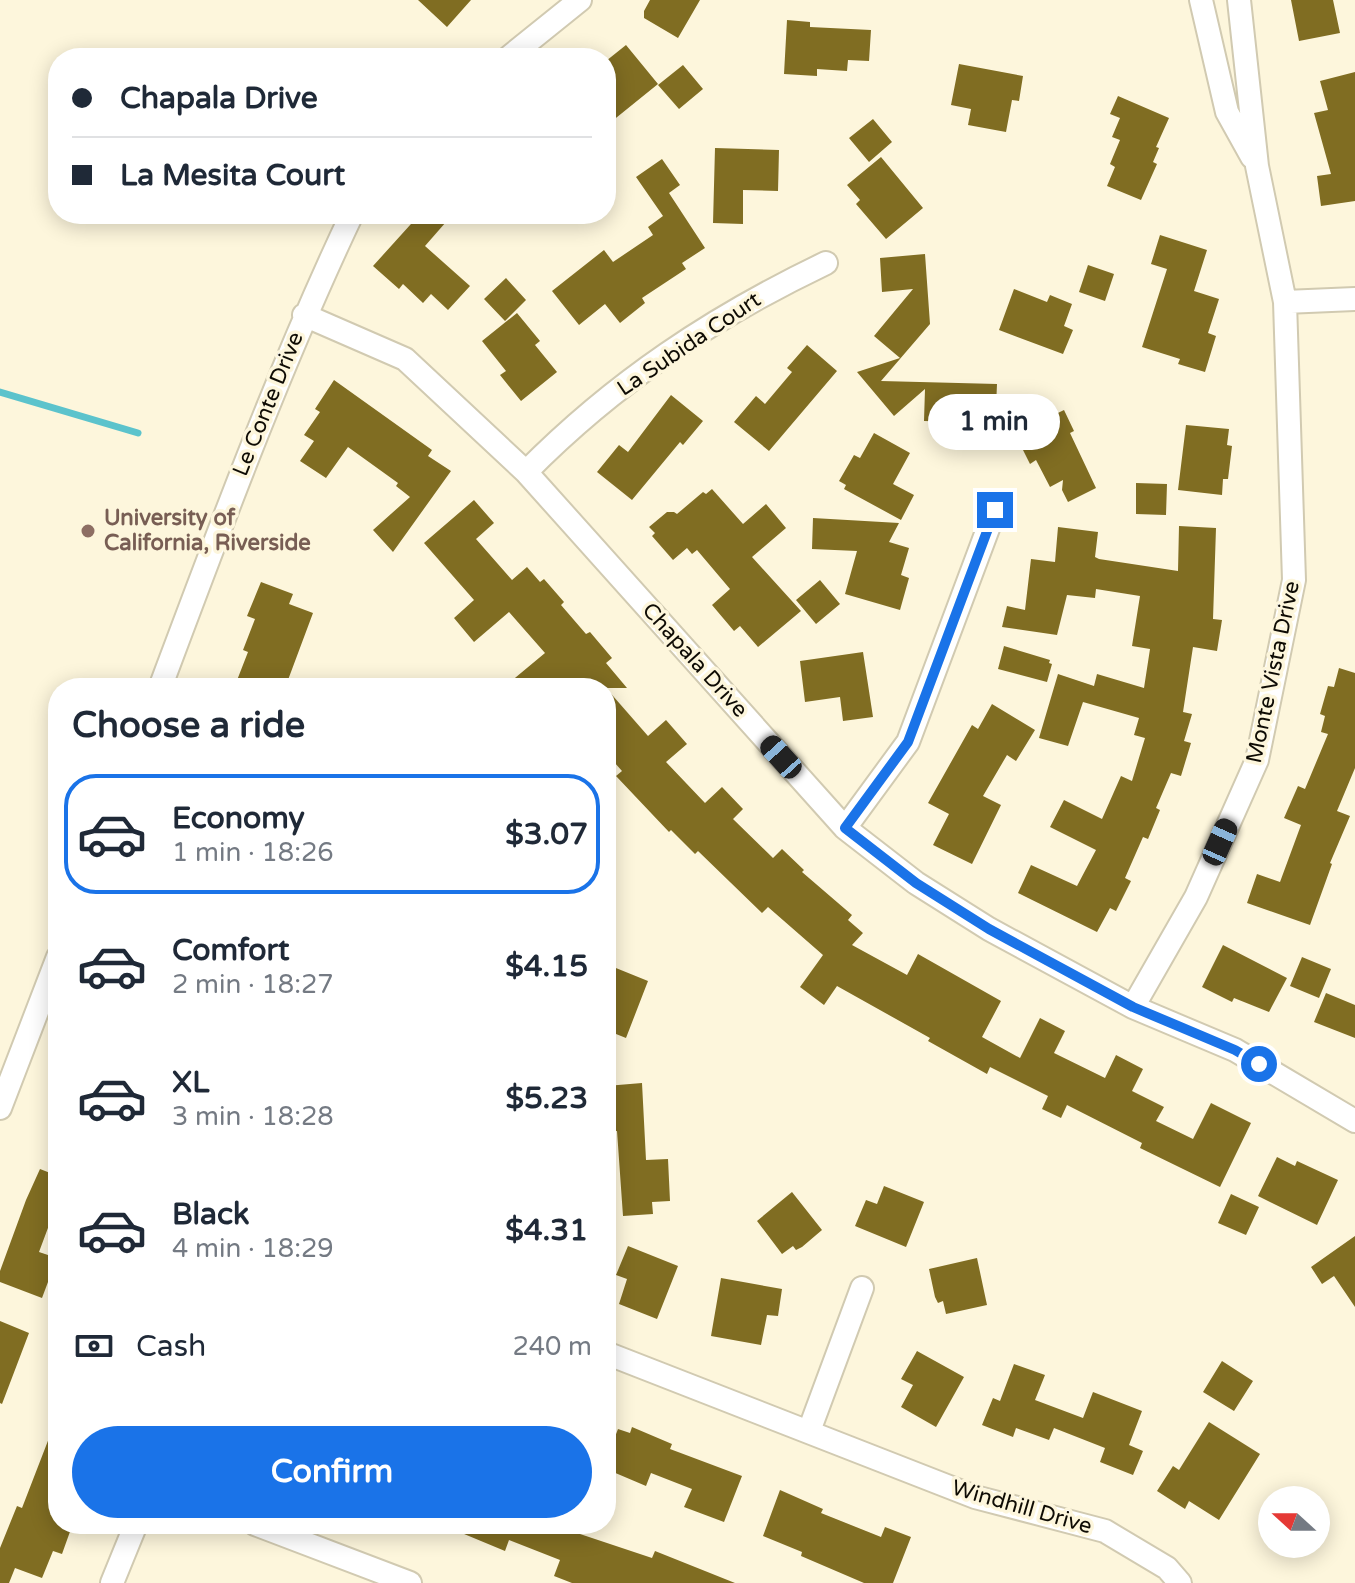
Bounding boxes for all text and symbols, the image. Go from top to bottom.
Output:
text: Chapala Drive [120,80,318,117]
text: La Mesita Court [120,157,345,194]
street label: La Subida Court [612,286,766,402]
street label: Le Conte Drive [227,328,309,480]
callout: 1 min [929,394,1061,450]
text: 1 min [959,406,1029,437]
route end [977,492,1013,528]
place label: University of California, Riverside [104,505,311,556]
marker: University of California, Riverside [79,522,97,540]
street label: Monte Vista Drive [1241,579,1305,765]
street label: Chapala Drive [637,597,753,723]
text: Choose a ride [72,704,305,747]
car [756,731,806,783]
icon: car [76,798,148,870]
text: Economy [172,800,305,837]
car [1199,815,1241,869]
text: $3.07 [505,816,588,853]
text: 1 min · 18:26 [172,837,334,868]
icon: car [76,930,148,1002]
text: Comfort [172,932,290,969]
text: $4.15 [505,948,588,985]
text: 2 min · 18:27 [172,969,334,1000]
route start [1241,1046,1277,1082]
icon: car [76,1062,148,1134]
text: XL [172,1064,209,1101]
text: $5.23 [506,1080,588,1117]
text: 3 min · 18:28 [172,1101,334,1132]
icon: car [76,1194,148,1266]
text: Black [172,1196,249,1233]
text: $4.31 [505,1212,588,1249]
text: 4 min · 18:29 [172,1233,334,1264]
icon: cash [72,1324,116,1368]
text: Cash [136,1328,206,1365]
text: 240 m [512,1331,592,1362]
button: Confirm [72,1426,592,1518]
street label: Windhill Drive [949,1475,1095,1539]
north arrow [1258,1486,1330,1558]
map controls [1258,1486,1330,1558]

